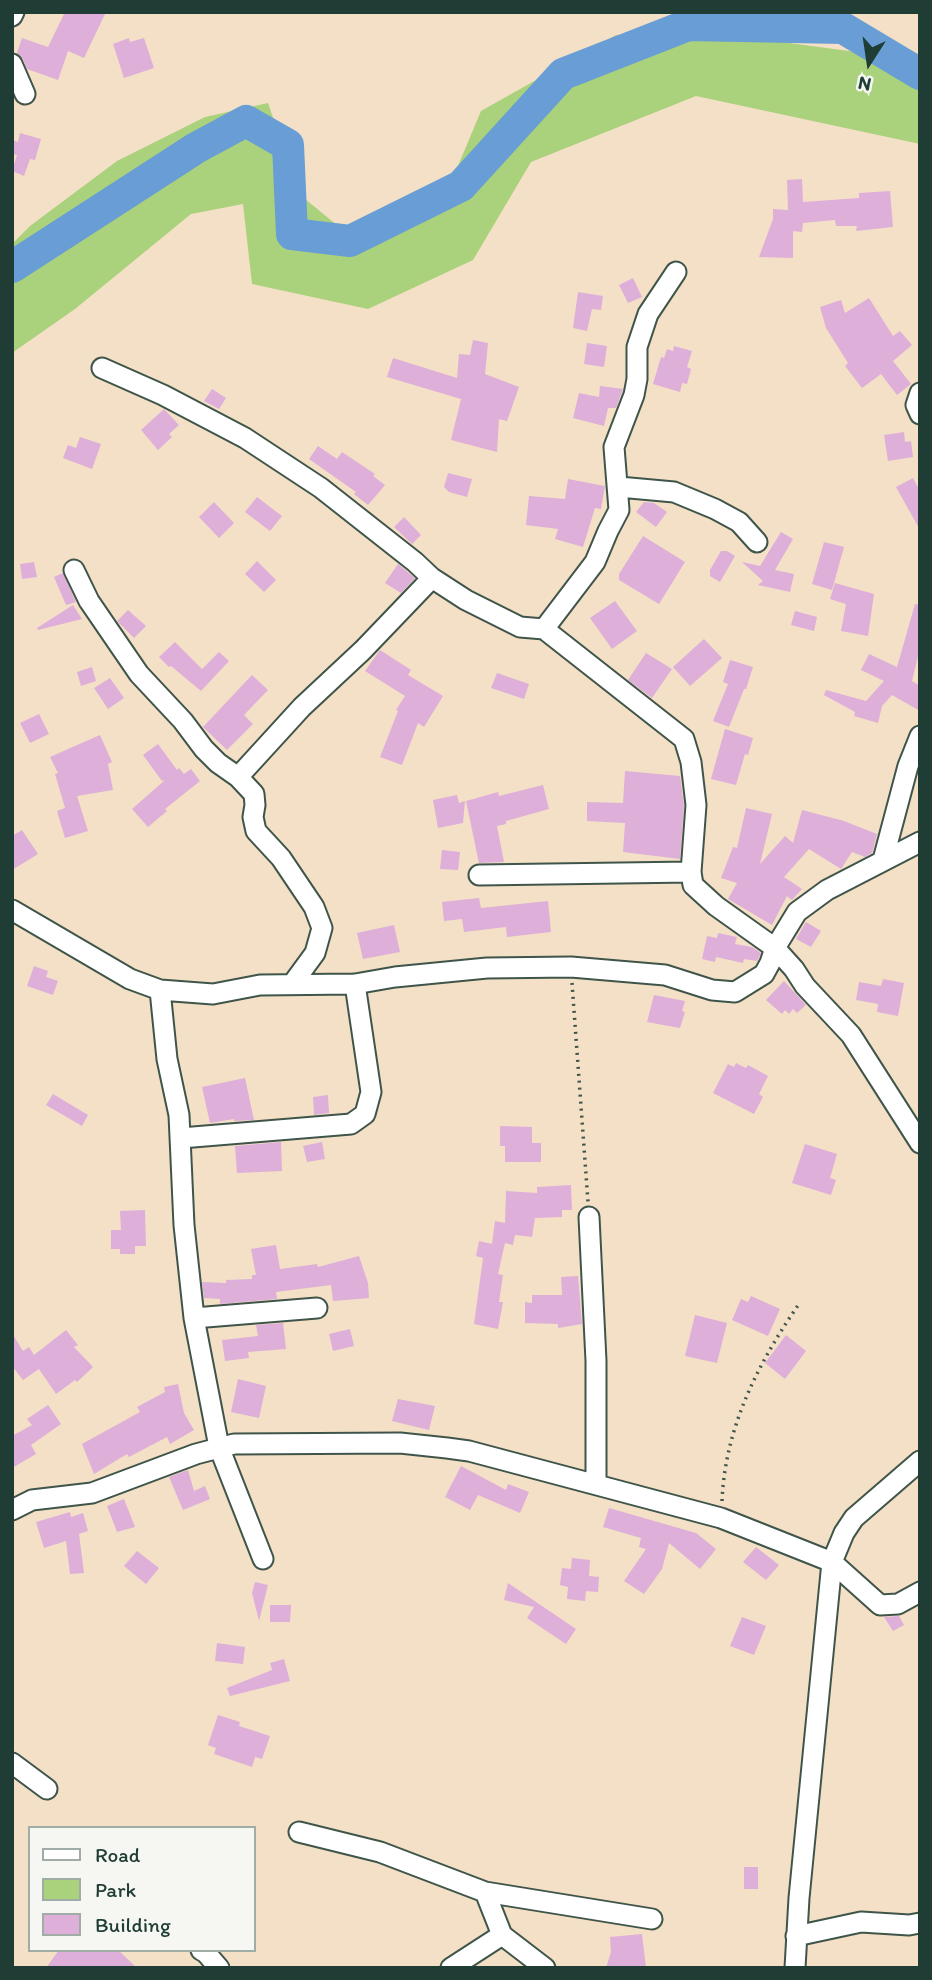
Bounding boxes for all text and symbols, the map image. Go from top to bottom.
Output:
north arrow [834,28,904,98]
text: N [856,71,873,97]
legend [28,1826,256,1952]
text: Road [95,1842,140,1867]
text: Park [95,1877,136,1902]
text: Building [95,1912,171,1937]

